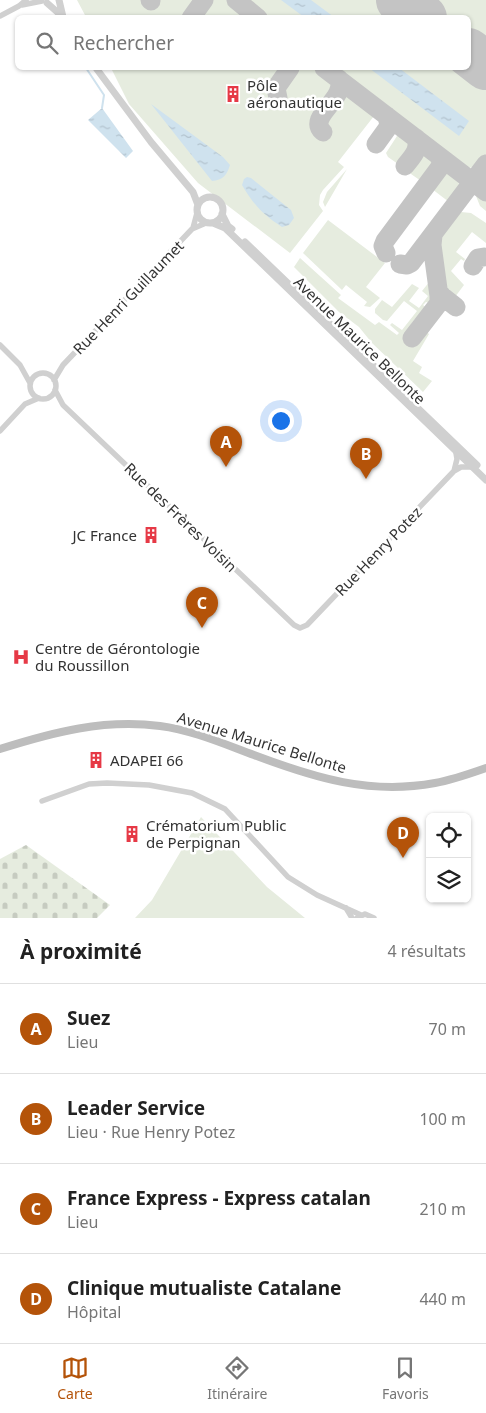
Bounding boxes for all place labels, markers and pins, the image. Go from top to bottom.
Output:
place label: Pôle aéronautique [247,75,342,112]
building icon: Pôle aéronautique [223,84,243,104]
pin: A [210,426,242,467]
pin: B [350,438,382,479]
place label: JC France [70,525,137,545]
building icon: JC France [141,525,161,545]
pin: C [186,587,218,628]
place label: Centre de Gérontologie du Roussillon [35,638,200,675]
hospital icon: Centre de Gérontologie du Roussillon [11,647,31,667]
building icon: ADAPEI 66 [86,750,106,770]
place label: ADAPEI 66 [110,750,183,770]
place label: Crématorium Public de Perpignan [146,815,287,852]
pin: D [387,817,419,858]
building icon: Crématorium Public de Perpignan [122,824,142,844]

